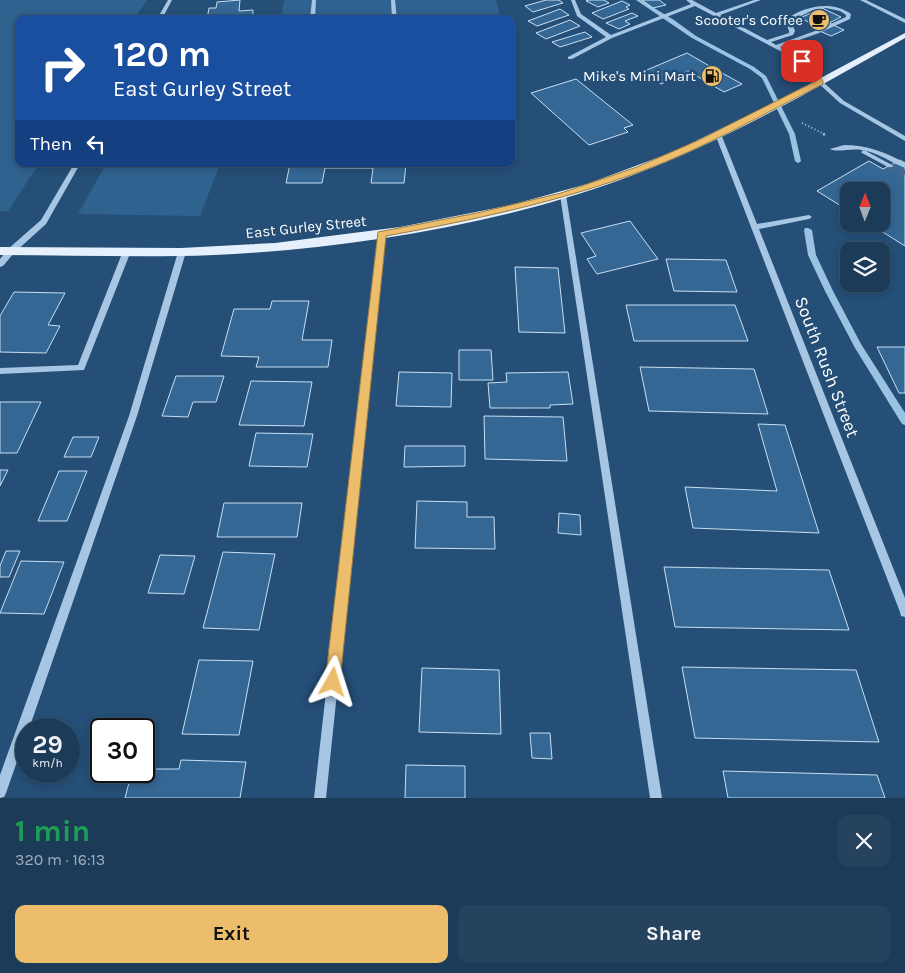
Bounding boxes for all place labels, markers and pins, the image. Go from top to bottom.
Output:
cafe icon: Scooter's Coffee [807,8,831,32]
place label: Scooter's Coffee [694,11,803,29]
pin [781,40,823,82]
fuel station icon: Mike's Mini Mart [700,64,724,88]
place label: Mike's Mini Mart [583,67,696,85]

